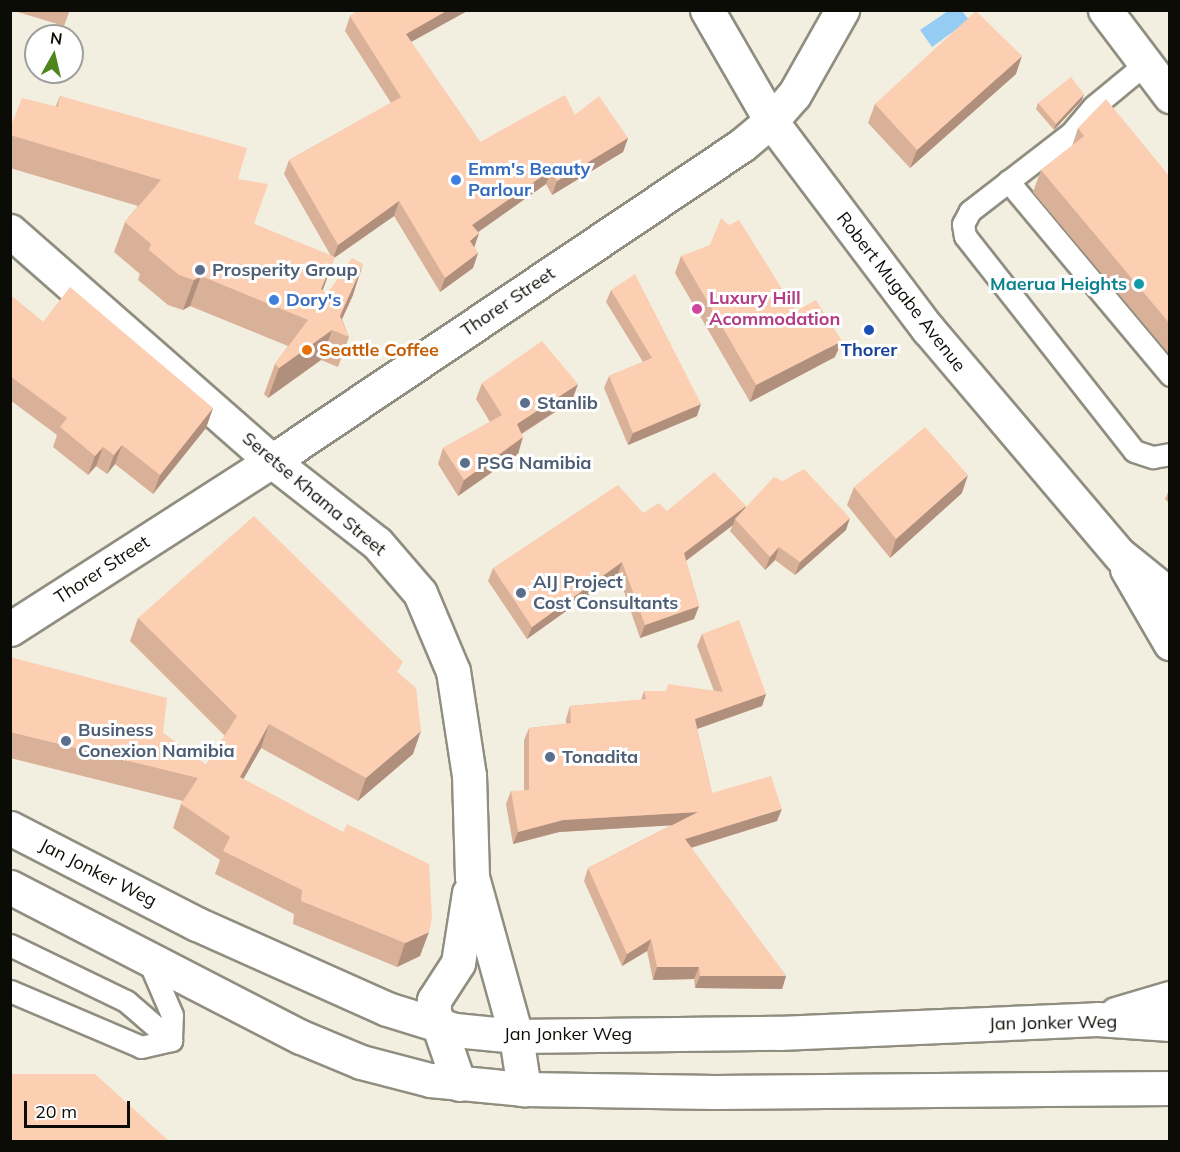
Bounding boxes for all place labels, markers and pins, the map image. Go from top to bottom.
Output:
place label: Emm's Beauty Parlour [468,159,590,201]
marker: Emm's Beauty Parlour [449,173,463,187]
place label: Prosperity Group [212,259,358,281]
marker: Prosperity Group [193,263,207,277]
place label: Maerua Heights [990,273,1127,295]
marker: Maerua Heights [1132,277,1146,291]
place label: Luxury Hill Acommodation [709,288,840,330]
place label: Dory's [286,289,341,311]
marker: Dory's [267,293,281,307]
marker: Luxury Hill Acommodation [690,302,704,316]
marker: Thorer [862,323,876,337]
place label: Seattle Coffee [319,339,439,361]
place label: Thorer [841,339,897,361]
marker: Seattle Coffee [300,343,314,357]
place label: Stanlib [537,392,598,414]
marker: Stanlib [518,396,532,410]
place label: PSG Namibia [477,452,591,474]
marker: PSG Namibia [458,456,472,470]
place label: AIJ Project Cost Consultants [533,572,678,614]
marker: AIJ Project Cost Consultants [514,586,528,600]
place label: Business Conexion Namibia [78,720,235,762]
marker: Business Conexion Namibia [59,734,73,748]
place label: Tonadita [562,746,638,768]
marker: Tonadita [543,750,557,764]

